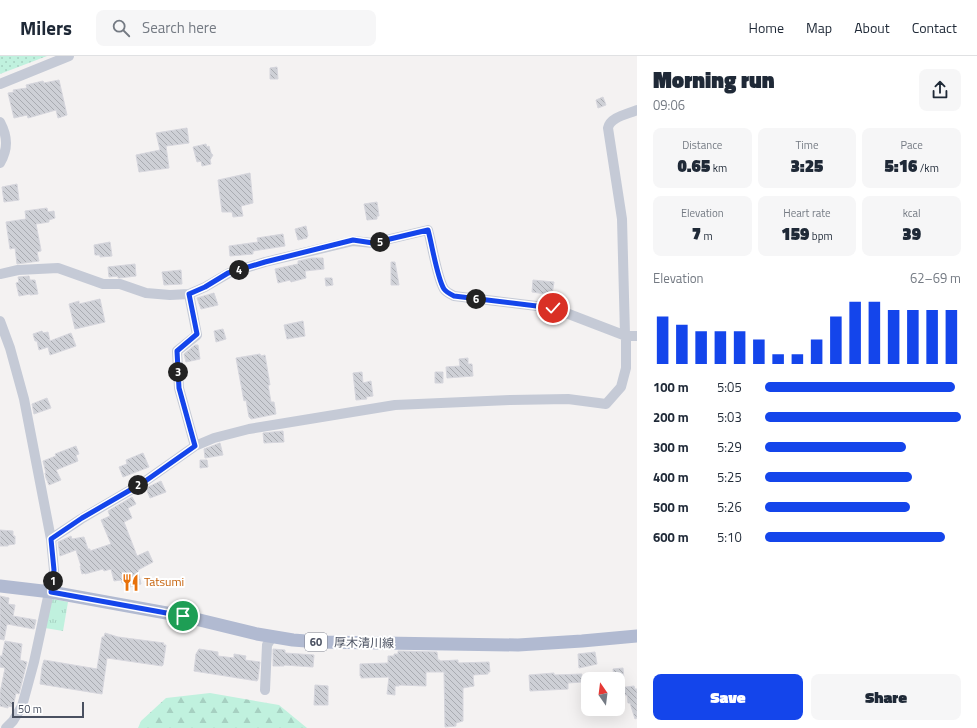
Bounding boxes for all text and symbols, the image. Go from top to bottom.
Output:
search box [96,10,376,46]
text: Milers [20,13,72,42]
text: Search here [142,16,216,39]
icon: search [110,17,132,39]
text: Home [749,17,784,38]
text: Map [806,17,832,38]
text: About [854,17,890,38]
text: Contact [912,17,957,38]
text: Morning run [653,63,775,97]
button: share [919,69,961,111]
text: 09:06 [653,95,685,115]
text: Distance [682,137,722,153]
text: Time [796,137,818,153]
text: Pace [901,137,923,153]
text: 0.65 [677,153,710,179]
text: 3:25 [791,153,823,179]
text: 5:16 [884,153,917,179]
text: km [710,160,727,176]
text: /km [917,160,939,176]
text: Elevation [681,205,724,221]
text: Heart rate [783,205,831,221]
text: kcal [903,205,921,221]
text: 7 [692,221,701,247]
text: 159 [781,221,809,247]
text: 39 [902,221,921,247]
text: m [701,228,713,244]
text: bpm [809,228,833,244]
pin: 5 [370,232,390,252]
text: 5 [377,234,383,250]
pin: 4 [229,260,249,280]
text: 4 [236,262,242,278]
text: Elevation [653,268,704,288]
text: 62–69 m [910,268,961,288]
pin: 6 [466,289,486,309]
text: 6 [473,291,479,307]
pin [536,291,570,325]
icon: check [542,297,564,319]
pin: 3 [168,362,188,382]
text: 3 [175,364,181,380]
text: 100 m [653,377,689,397]
text: 5:05 [717,377,742,397]
text: 200 m [653,407,689,427]
text: 5:03 [717,407,742,427]
text: 300 m [653,437,689,457]
text: 5:29 [717,437,742,457]
text: 400 m [653,467,689,487]
text: 5:25 [717,467,742,487]
pin: 2 [128,475,148,495]
text: 2 [135,477,141,493]
text: 500 m [653,497,689,517]
text: 5:26 [717,497,742,517]
text: 600 m [653,527,689,547]
text: 5:10 [717,527,742,547]
pin: 1 [43,571,63,591]
restaurant icon: Tatsumi [121,572,141,592]
place label: Tatsumi [144,572,184,591]
text: 1 [50,573,56,589]
pin [166,599,200,633]
icon: arrive [172,605,194,627]
street label: 厚木清川線 [334,632,394,653]
road number: 60 [305,633,327,651]
north arrow [581,672,625,716]
map controls [581,672,625,716]
button: Save [653,674,803,720]
button: Share [811,674,961,720]
scale bar [12,700,84,719]
text: 50 m [18,701,42,717]

